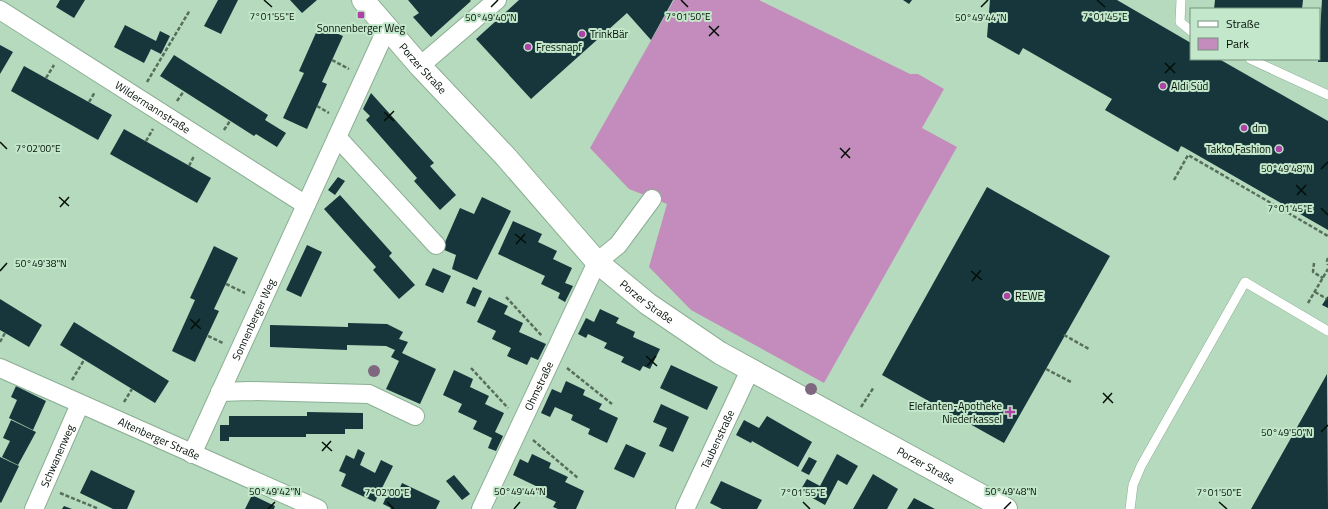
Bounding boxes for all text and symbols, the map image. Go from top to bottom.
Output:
legend [1190,8,1320,60]
text: 7°01'55"E [250,9,295,24]
text: 7°01'50"E [666,9,711,24]
text: 7°01'45"E [1083,9,1128,24]
marker: Sonnenberger Weg [356,10,366,20]
text: 50°49'40"N [465,10,517,25]
text: 50°49'44"N [955,10,1007,25]
text: Straße [1226,14,1260,33]
place label: Sonnenberger Weg [317,20,405,36]
place label: TrinkBär [590,26,629,42]
marker: TrinkBär [577,29,587,39]
text: Park [1226,34,1249,53]
street label: Porzer Straße [396,39,451,98]
place label: Fressnapf [536,39,582,55]
marker: Fressnapf [523,42,533,52]
street label: Wildermannstraße [112,77,194,138]
place label: Aldi Süd [1171,78,1209,94]
marker: Aldi Süd [1158,81,1168,91]
place label: dm [1252,120,1267,136]
marker: dm [1239,123,1249,133]
text: 7°02'00"E [16,141,61,156]
place label: Takko Fashion [1206,141,1271,157]
marker: Takko Fashion [1274,144,1284,154]
text: 50°49'48"N [1261,161,1313,176]
text: 7°01'45"E [1268,201,1313,216]
text: 50°49'38"N [15,256,67,271]
street label: Sonnenberger Weg [228,276,279,363]
street label: Porzer Straße [616,276,677,327]
place label: REWE [1015,288,1044,304]
marker: REWE [1002,291,1012,301]
street label: Ohmstraße [520,358,557,413]
place label: Elefanten-Apotheke Niederkassel [909,398,1002,427]
street label: Taubenstraße [697,407,739,471]
marker: Elefanten-Apotheke Niederkassel [1005,407,1015,417]
street label: Altenberger Straße [116,413,203,464]
street label: Schwanenweg [36,422,78,490]
text: 50°49'50"N [1261,425,1313,440]
street label: Porzer Straße [894,443,958,488]
text: 50°49'42"N [249,484,301,499]
text: 50°49'44"N [494,484,546,499]
text: 50°49'48"N [985,484,1037,499]
text: 7°02'00"E [365,485,410,500]
text: 7°01'55"E [781,485,826,500]
text: 7°01'50"E [1197,485,1242,500]

